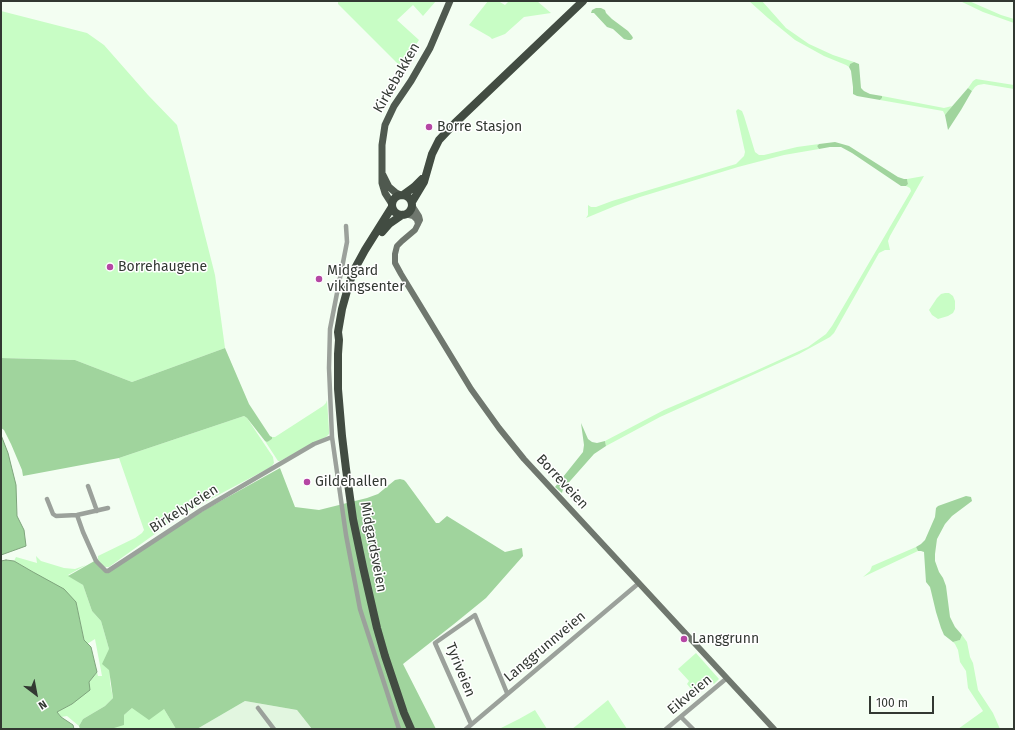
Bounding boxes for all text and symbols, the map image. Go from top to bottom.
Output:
street label: Kirkebakken [370,40,424,116]
place label: Borre Stasjon [437,119,522,135]
marker: Borre Stasjon [424,122,434,132]
place label: Borrehaugene [118,259,207,275]
marker: Borrehaugene [105,262,115,272]
place label: Midgard vikingsenter [327,263,405,296]
marker: Midgard vikingsenter [314,274,324,284]
street label: Borreveien [532,451,592,513]
place label: Gildehallen [315,474,387,490]
marker: Gildehallen [302,477,312,487]
street label: Birkelyveien [147,481,221,537]
street label: Midgardsveien [356,500,390,594]
street label: Langgrunnveien [501,608,589,686]
place label: Langgrunn [692,631,759,647]
marker: Langgrunn [679,634,689,644]
street label: Tyriveien [442,640,478,700]
street label: Eikveien [664,672,716,718]
north arrow [16,674,56,714]
scale bar [871,688,936,714]
text: 100 m [876,696,908,710]
text: N [36,697,49,712]

